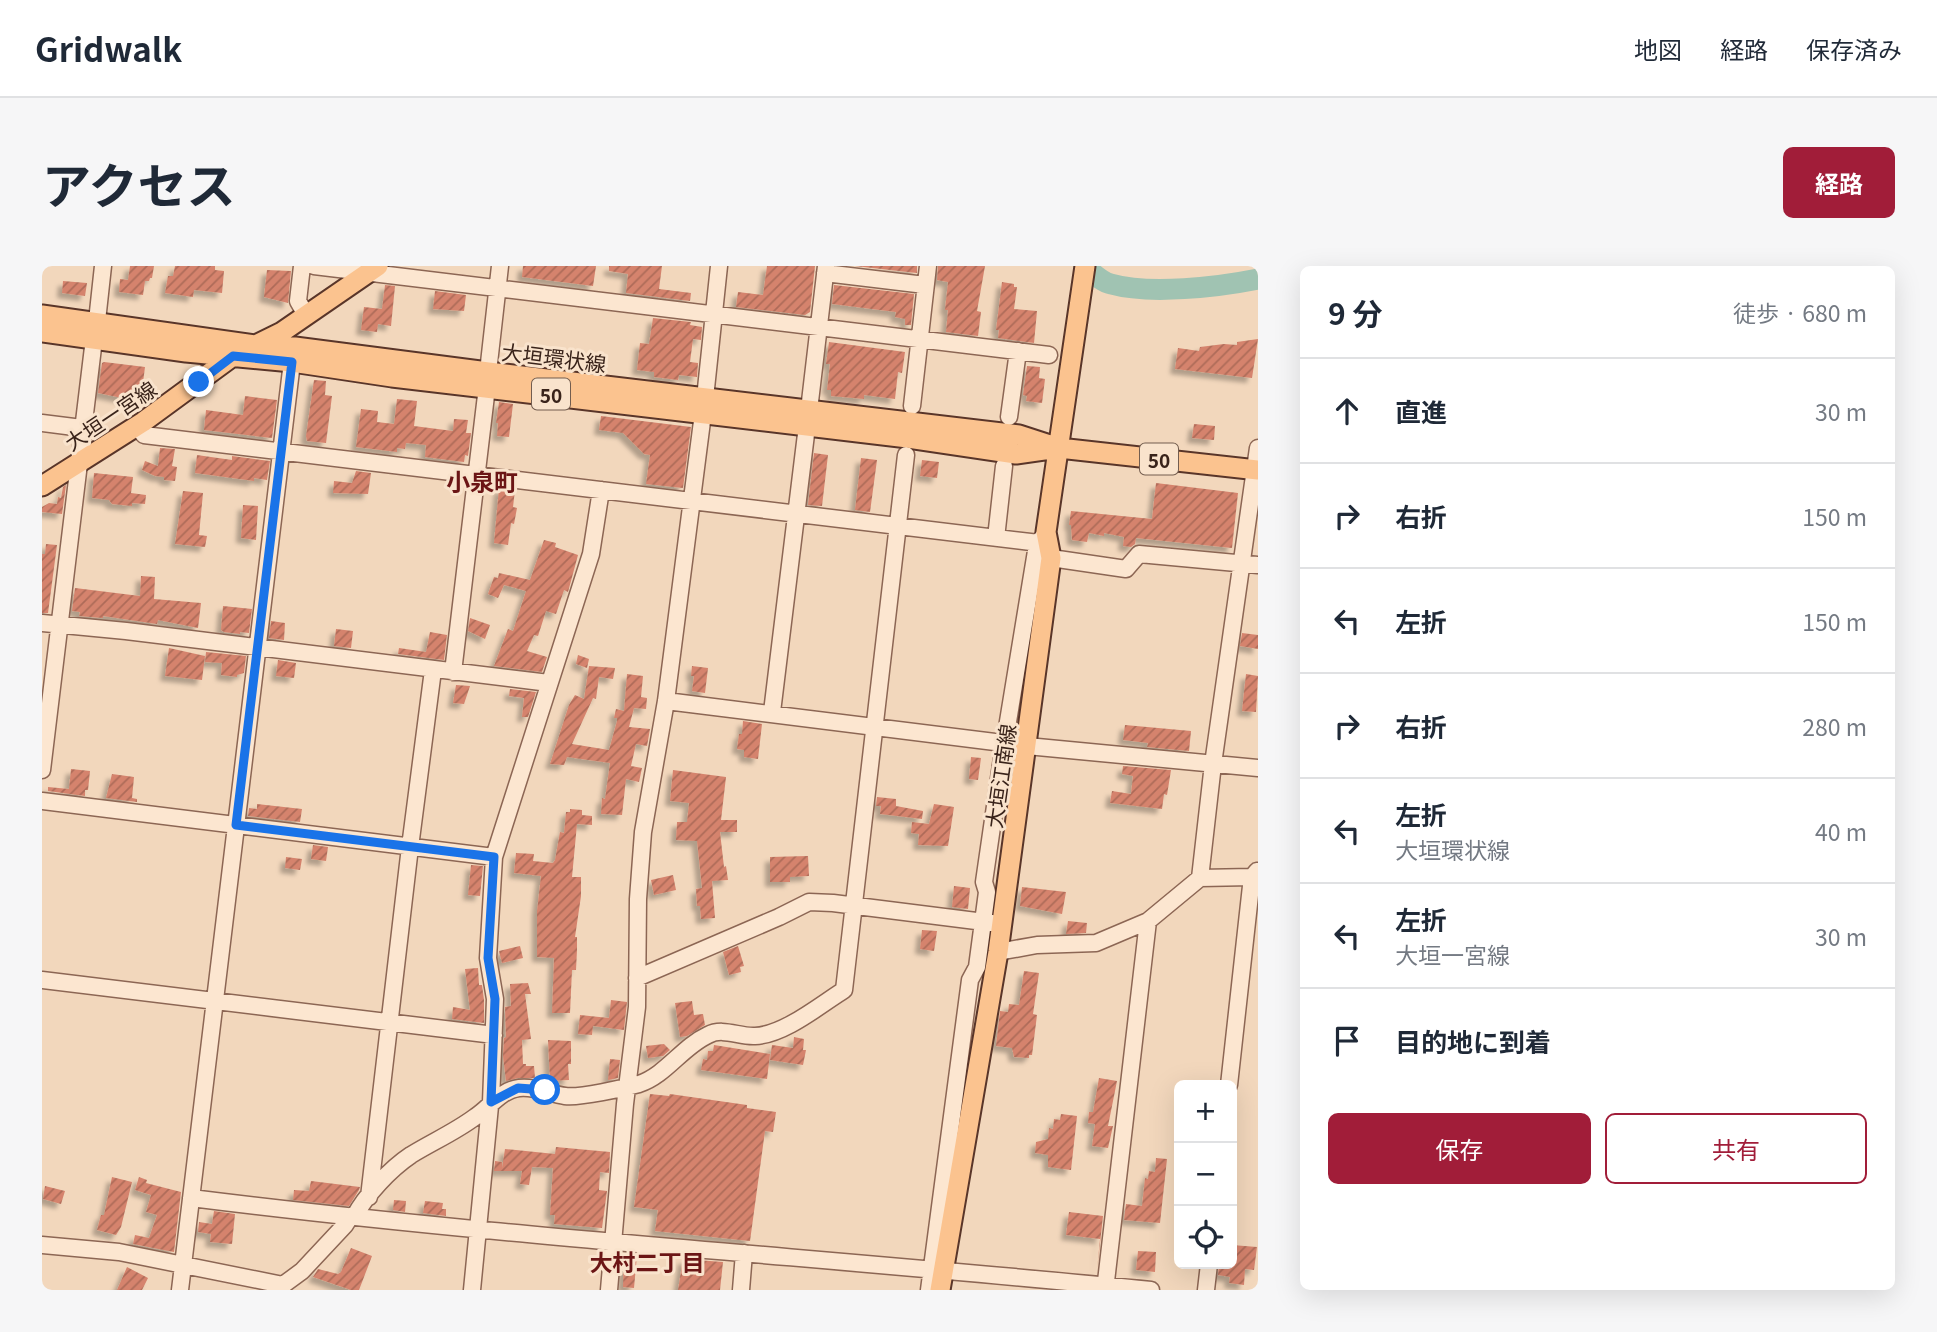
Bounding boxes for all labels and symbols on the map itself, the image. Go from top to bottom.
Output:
street label: 大垣環状線 [500,336,608,378]
route end [183,366,214,397]
street label: 大垣一宮線 [58,373,162,457]
road number: 50 [532,378,570,410]
road number: 50 [1140,444,1178,475]
district label: 小泉町 [446,463,518,498]
street label: 大垣江南線 [978,722,1022,830]
route start [529,1074,560,1105]
district label: 大村二丁目 [590,1244,705,1278]

